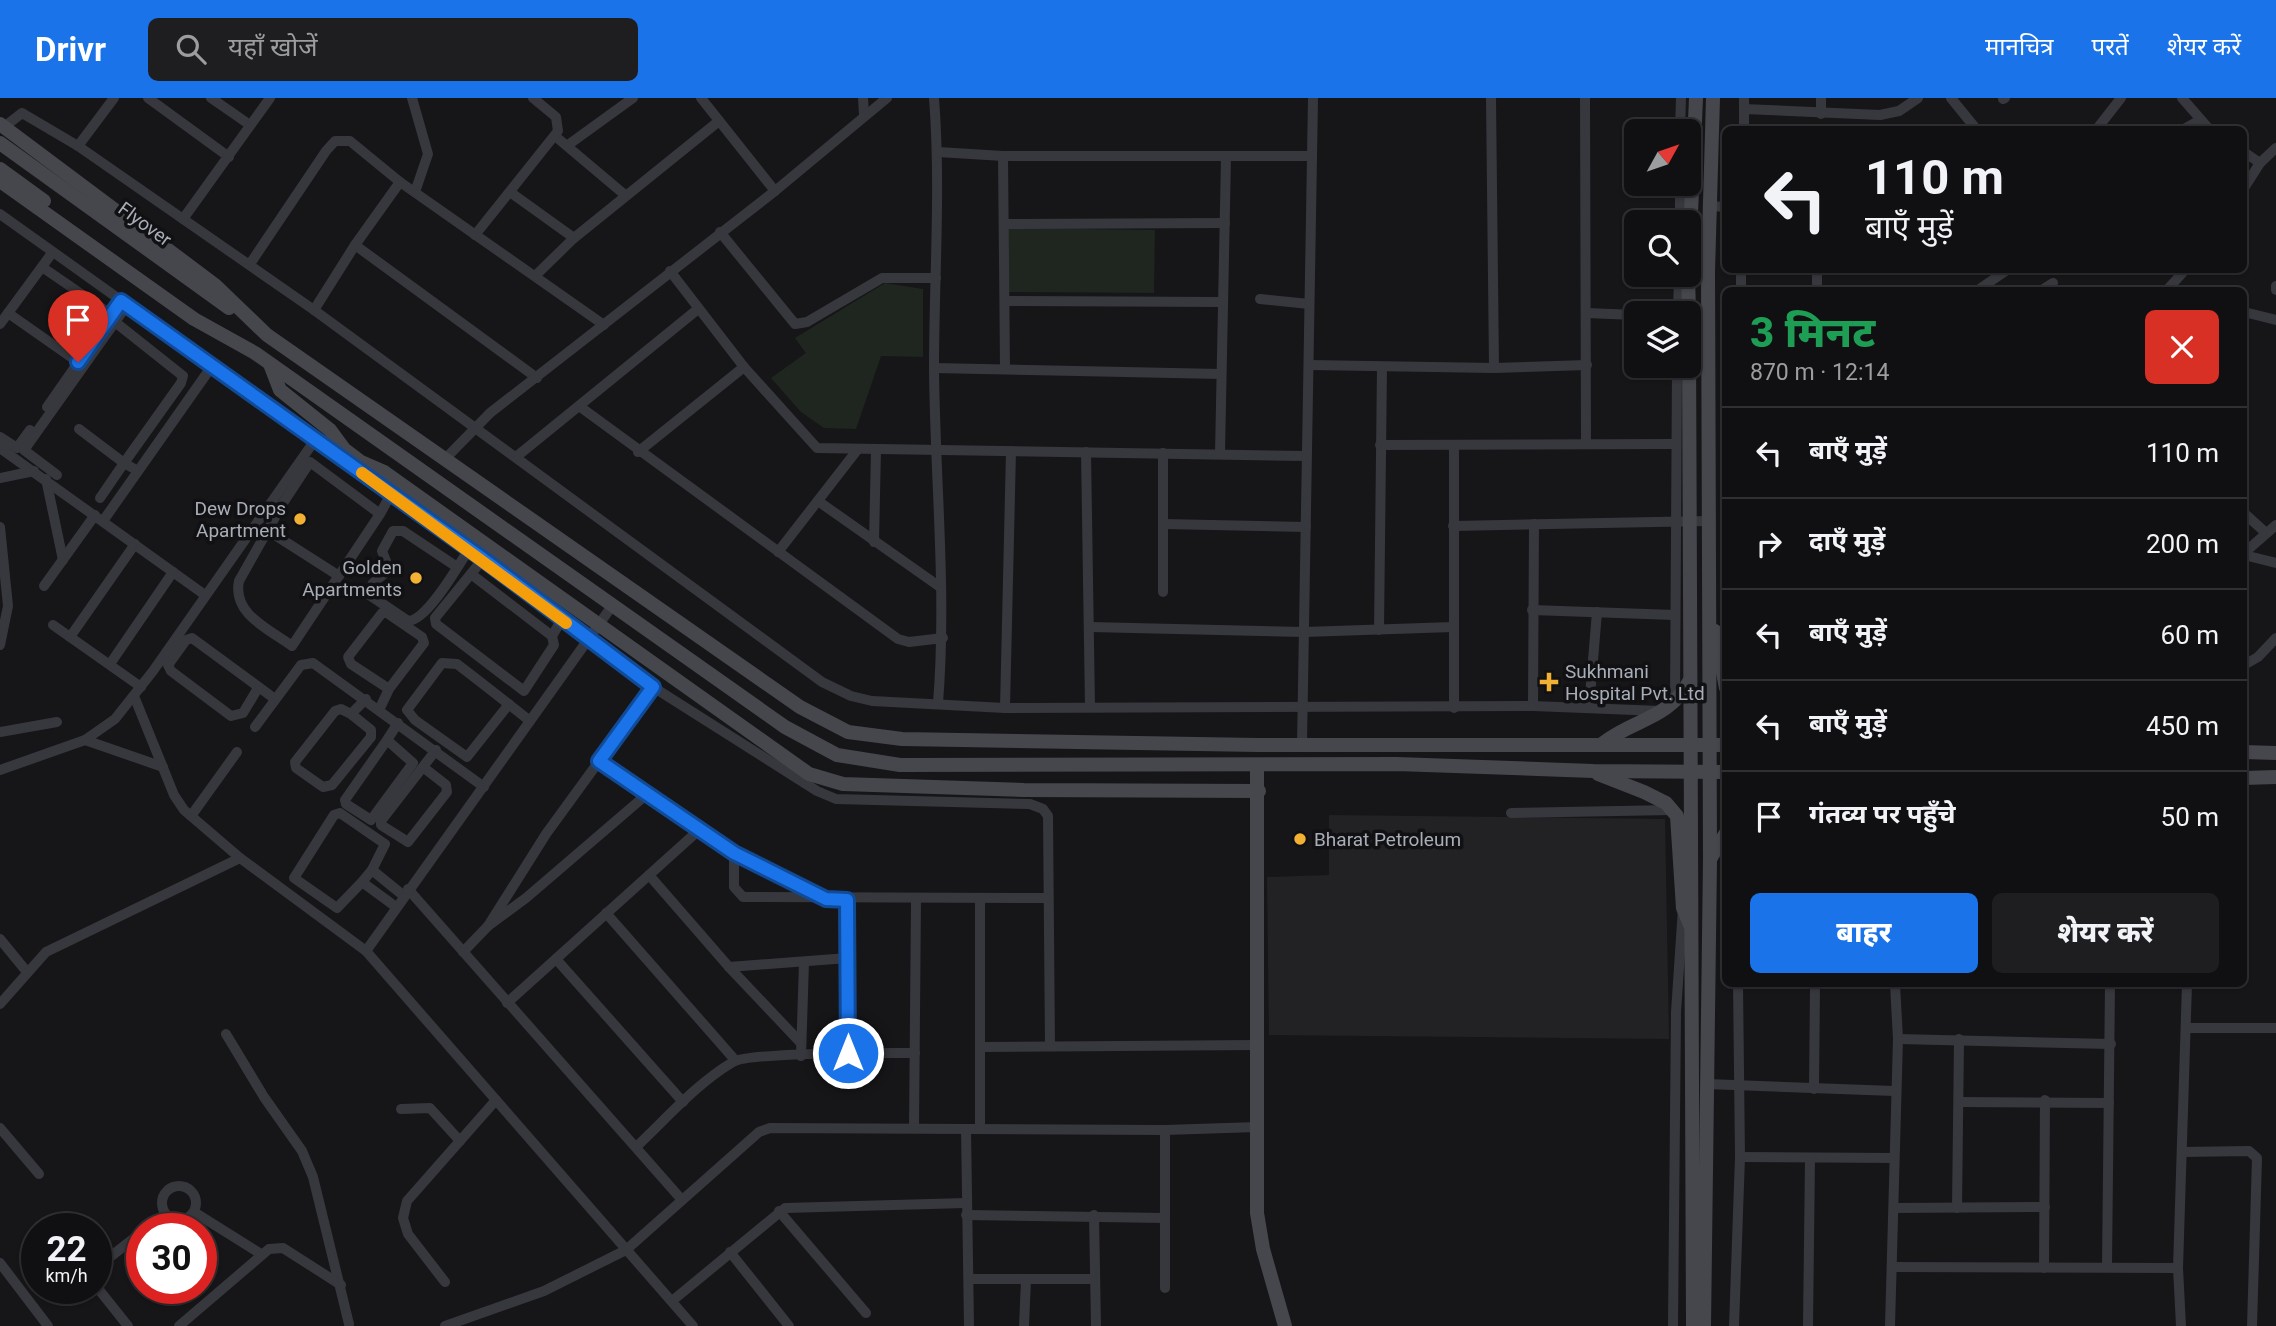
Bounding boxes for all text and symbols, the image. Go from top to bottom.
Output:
search box [148,18,638,81]
text: Drivr [35,30,106,69]
icon: search [172,30,210,68]
text: यहाँ खोजें [228,32,317,62]
text: मानचित्र [1985,33,2054,61]
text: परतें [2092,33,2129,61]
text: शेयर करें [2167,33,2241,61]
north arrow [1624,119,1701,196]
map controls [1624,119,1701,378]
text: 110 m [1865,149,2004,206]
icon: left [1750,154,1841,245]
street label: Flyover [114,197,177,251]
text: बाएँ मुड़ें [1865,208,1953,246]
button: search [1624,210,1701,287]
pin [48,290,108,362]
icon: arrive [59,301,97,339]
button: layers [1624,301,1701,378]
text: 3 मिनट [1750,308,1875,357]
button: close [2145,310,2219,384]
text: 870 m · 12:14 [1750,359,1889,386]
icon: left [1750,434,1788,472]
text: बाएँ मुड़ें [1809,435,1887,465]
text: 110 m [2146,438,2219,468]
place label: Dew Drops Apartment [194,497,286,542]
marker: Dew Drops Apartment [292,511,308,527]
icon: right [1750,525,1788,563]
text: दाएँ मुड़ें [1809,526,1885,556]
text: 200 m [2146,529,2219,559]
place label: Golden Apartments [302,556,402,601]
marker: Golden Apartments [408,570,424,586]
icon: left [1750,616,1788,654]
text: बाएँ मुड़ें [1809,617,1887,647]
text: 60 m [2161,620,2219,650]
place label: Sukhmani Hospital Pvt. Ltd [1565,660,1705,705]
marker: Sukhmani Hospital Pvt. Ltd [1539,672,1559,692]
icon: left [1750,707,1788,745]
text: बाएँ मुड़ें [1809,708,1887,738]
text: 450 m [2146,711,2219,741]
icon: arrive [1750,798,1788,836]
text: गंतव्य पर पहुँचे [1809,799,1956,829]
text: 50 m [2161,802,2219,832]
place label: Bharat Petroleum [1314,828,1461,851]
marker: Bharat Petroleum [1292,831,1308,847]
button: बाहर [1750,893,1978,973]
button: शेयर करें [1992,893,2219,973]
position arrow [811,1016,885,1090]
speed limit sign: 30 [126,1213,217,1304]
text: 22 [46,1229,87,1270]
text: km/h [45,1265,88,1286]

